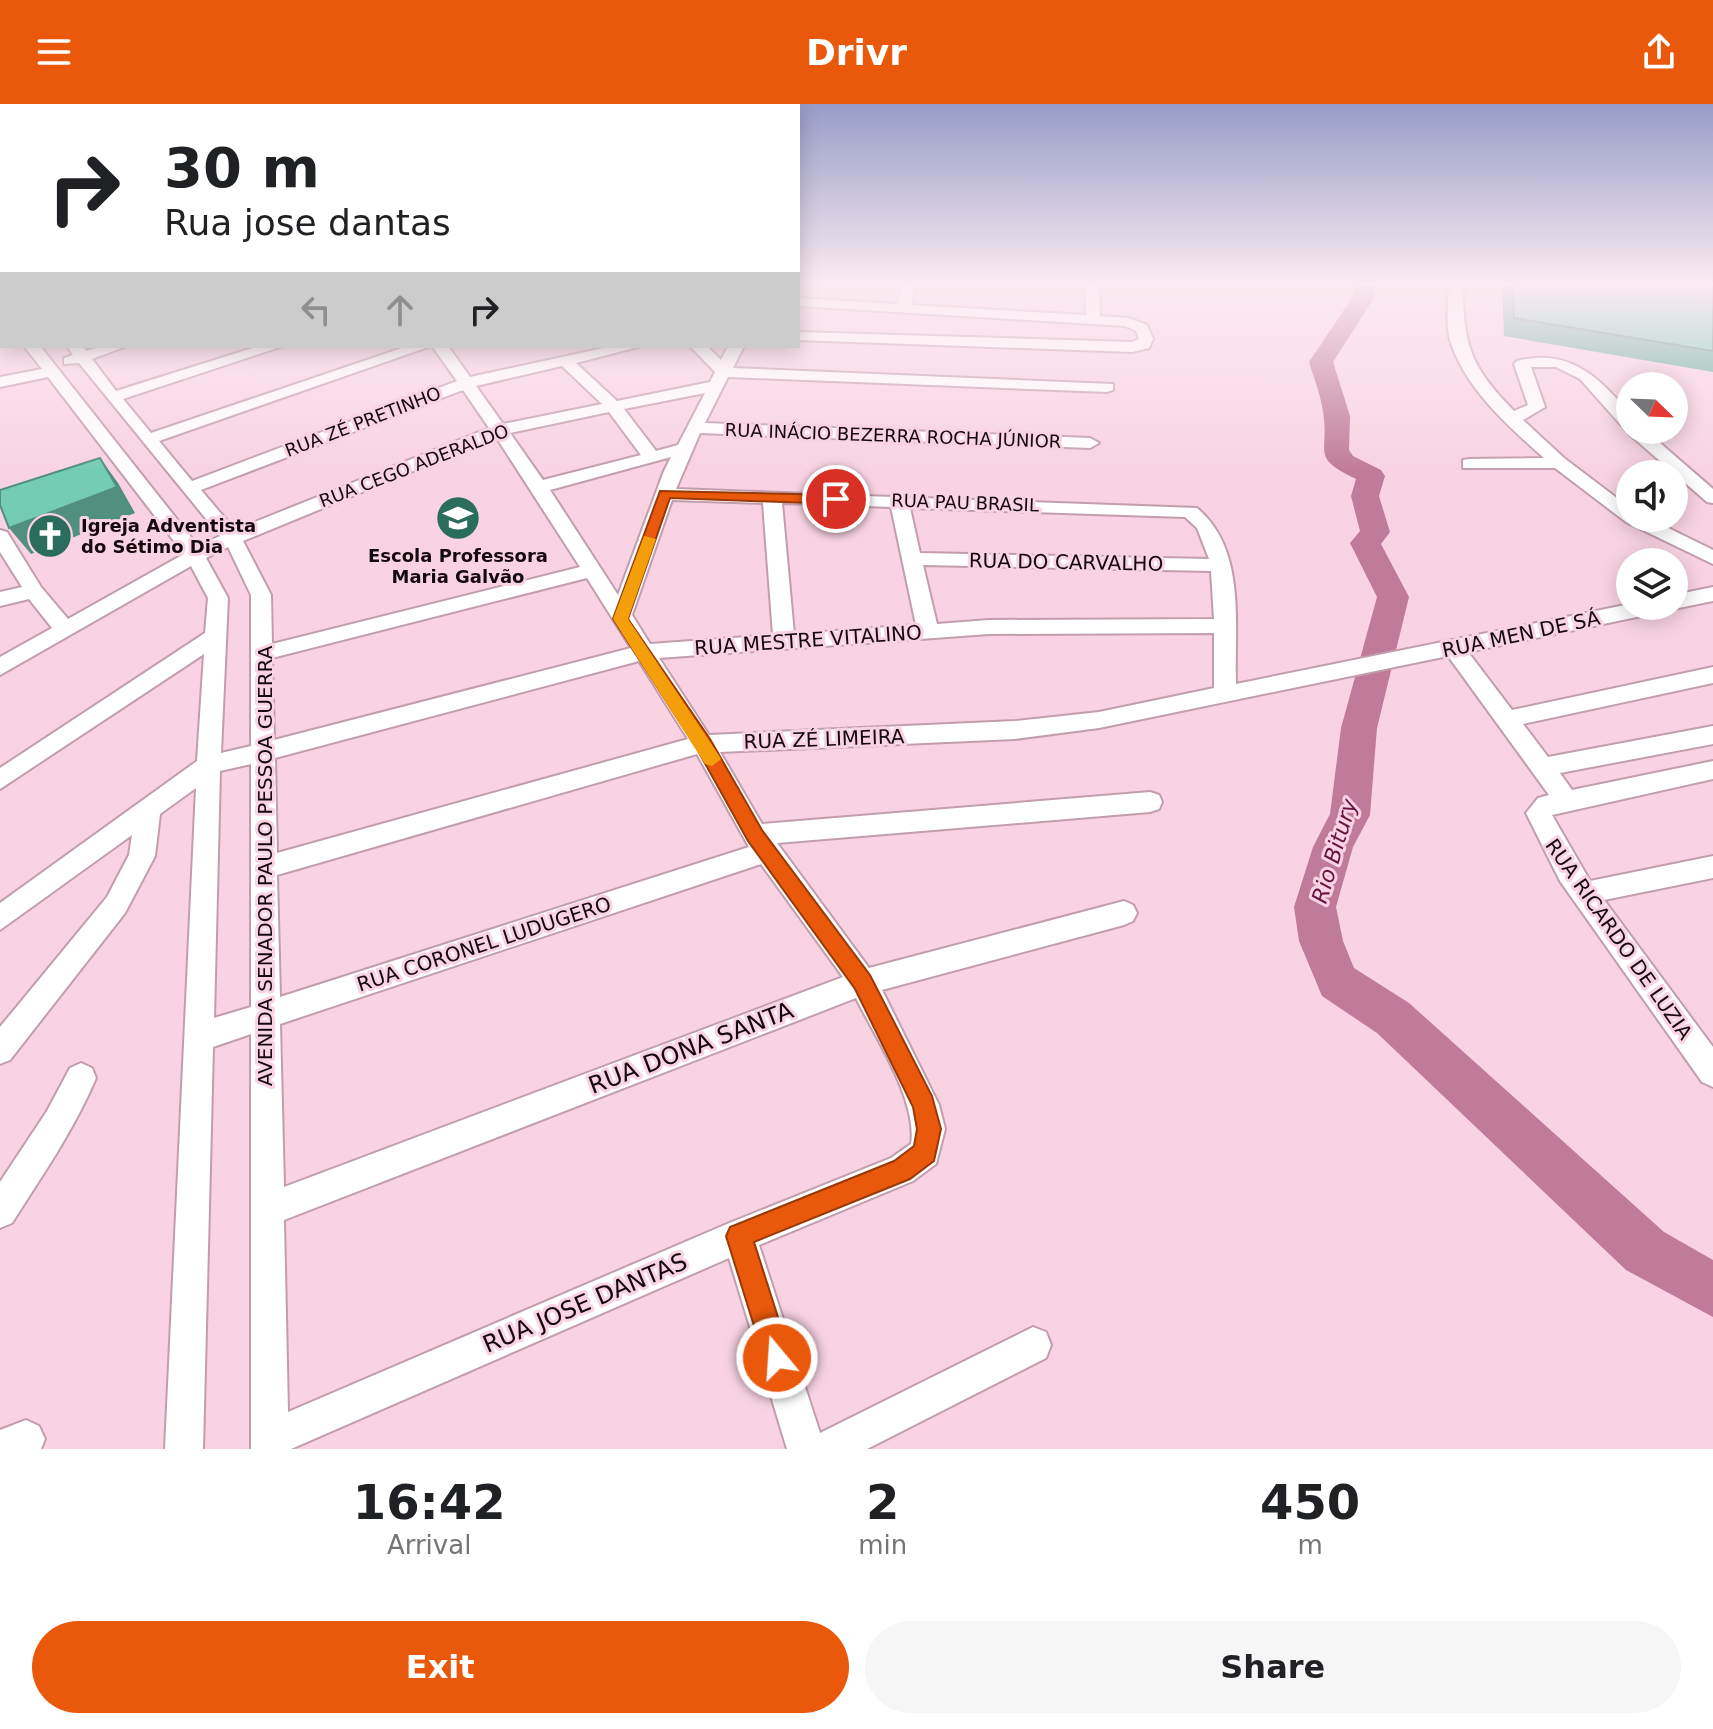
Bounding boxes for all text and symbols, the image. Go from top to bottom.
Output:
icon: menu [32,30,76,74]
icon: share [1637,30,1681,74]
text: Drivr [806,32,907,73]
text: 30 m [164,135,320,200]
icon: right [32,136,136,240]
text: Rua jose dantas [164,202,451,243]
icon: left [294,288,338,332]
icon: ahead [378,288,422,332]
icon: right [462,288,506,332]
north arrow [1616,372,1688,444]
map controls [1616,372,1688,620]
street label: RUA ZÉ PRETINHO [282,382,444,461]
street label: RUA INÁCIO BEZERRA ROCHA JÚNIOR [724,419,1062,452]
street label: RUA CEGO ADERALDO [316,420,512,511]
button: sound [1616,460,1688,532]
pin [802,465,870,533]
icon: arrive [814,477,858,521]
street label: RUA PAU BRASIL [891,489,1039,516]
school or university icon: Escola Professora Maria Galvão [434,494,482,542]
church icon: Igreja Adventista do Sétimo Dia [26,512,74,560]
place label: Igreja Adventista do Sétimo Dia [81,515,256,557]
place label: Escola Professora Maria Galvão [368,545,548,587]
street label: RUA DO CARVALHO [969,548,1163,576]
button: layers [1616,548,1688,620]
street label: RUA MEN DE SÁ [1440,605,1603,662]
street label: RUA MESTRE VITALINO [693,620,923,660]
street label: AVENIDA SENADOR PAULO PESSOA GUERRA [253,645,277,1086]
street label: RUA ZÉ LIMEIRA [743,724,905,754]
water label: Rio Bitury [1307,795,1362,906]
street label: RUA RICARDO DE LUZIA [1540,834,1698,1044]
street label: RUA CORONEL LUDUGERO [354,892,614,996]
street label: RUA DONA SANTA [585,996,798,1100]
street label: RUA JOSE DANTAS [479,1247,691,1359]
position arrow [735,1316,819,1400]
text: 16:42 [353,1474,506,1530]
text: 2 [866,1474,899,1530]
text: 450 [1260,1474,1360,1530]
text: Arrival [387,1530,471,1560]
text: min [858,1530,907,1560]
text: m [1297,1530,1323,1560]
button: Exit [32,1621,849,1713]
button: Share [865,1621,1681,1713]

